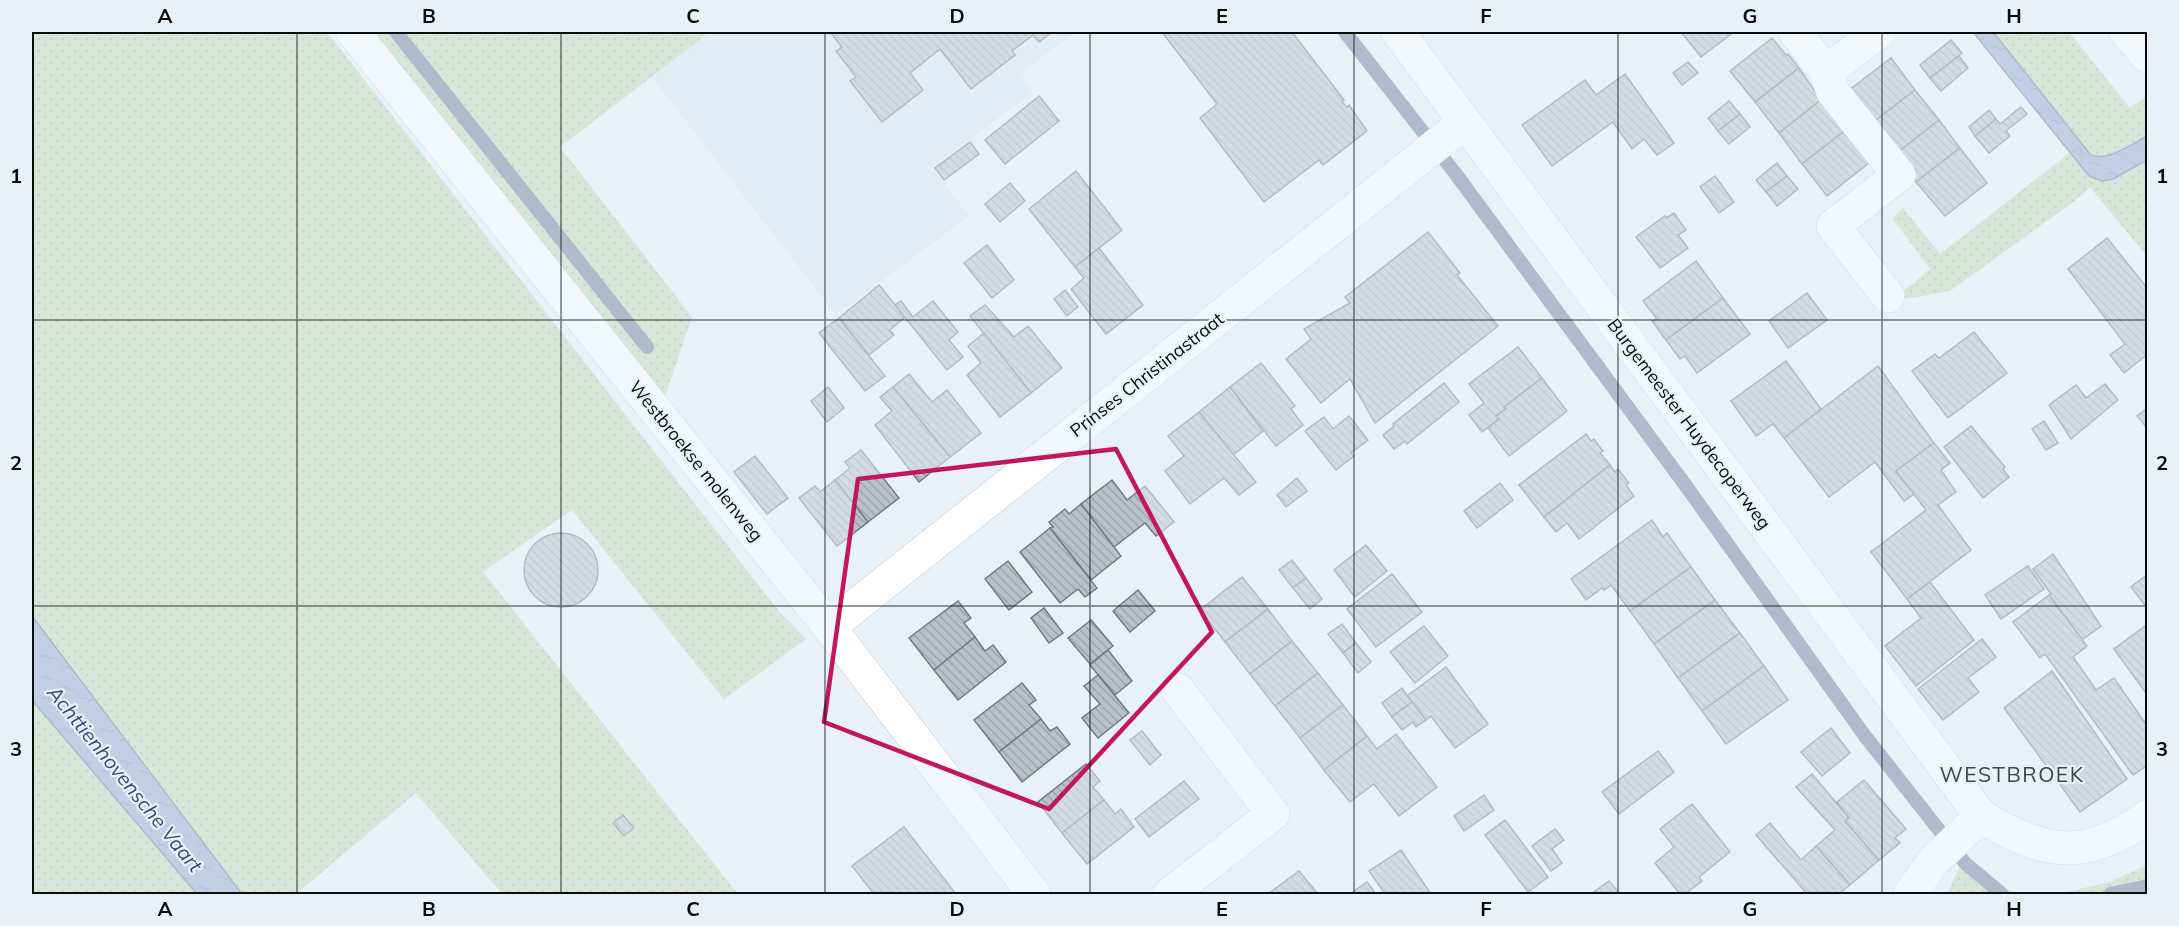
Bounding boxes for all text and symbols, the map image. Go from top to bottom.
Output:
text: A [158,3,173,28]
text: B [422,3,436,28]
text: C [686,3,700,28]
text: D [949,3,965,28]
text: E [1216,3,1228,28]
text: F [1480,3,1492,28]
text: G [1743,3,1757,28]
text: H [2006,3,2022,28]
text: 1 [10,163,22,188]
text: 1 [2156,163,2168,188]
street label: Prinses Christinastraat [1065,307,1228,442]
street label: Burgemeester Huydecoperweg [1603,314,1776,534]
street label: Westbroekse molenweg [624,376,768,546]
text: 2 [10,450,22,475]
text: 2 [2156,450,2168,475]
water label: Achttienhovensche Vaart [42,680,209,878]
text: 3 [10,736,22,761]
text: 3 [2156,736,2168,761]
district label: WESTBROEK [1939,761,2085,787]
text: A [158,896,173,921]
text: B [422,896,436,921]
text: C [686,896,700,921]
text: D [949,896,965,921]
text: E [1216,896,1228,921]
text: F [1480,896,1492,921]
text: G [1743,896,1757,921]
text: H [2006,896,2022,921]

